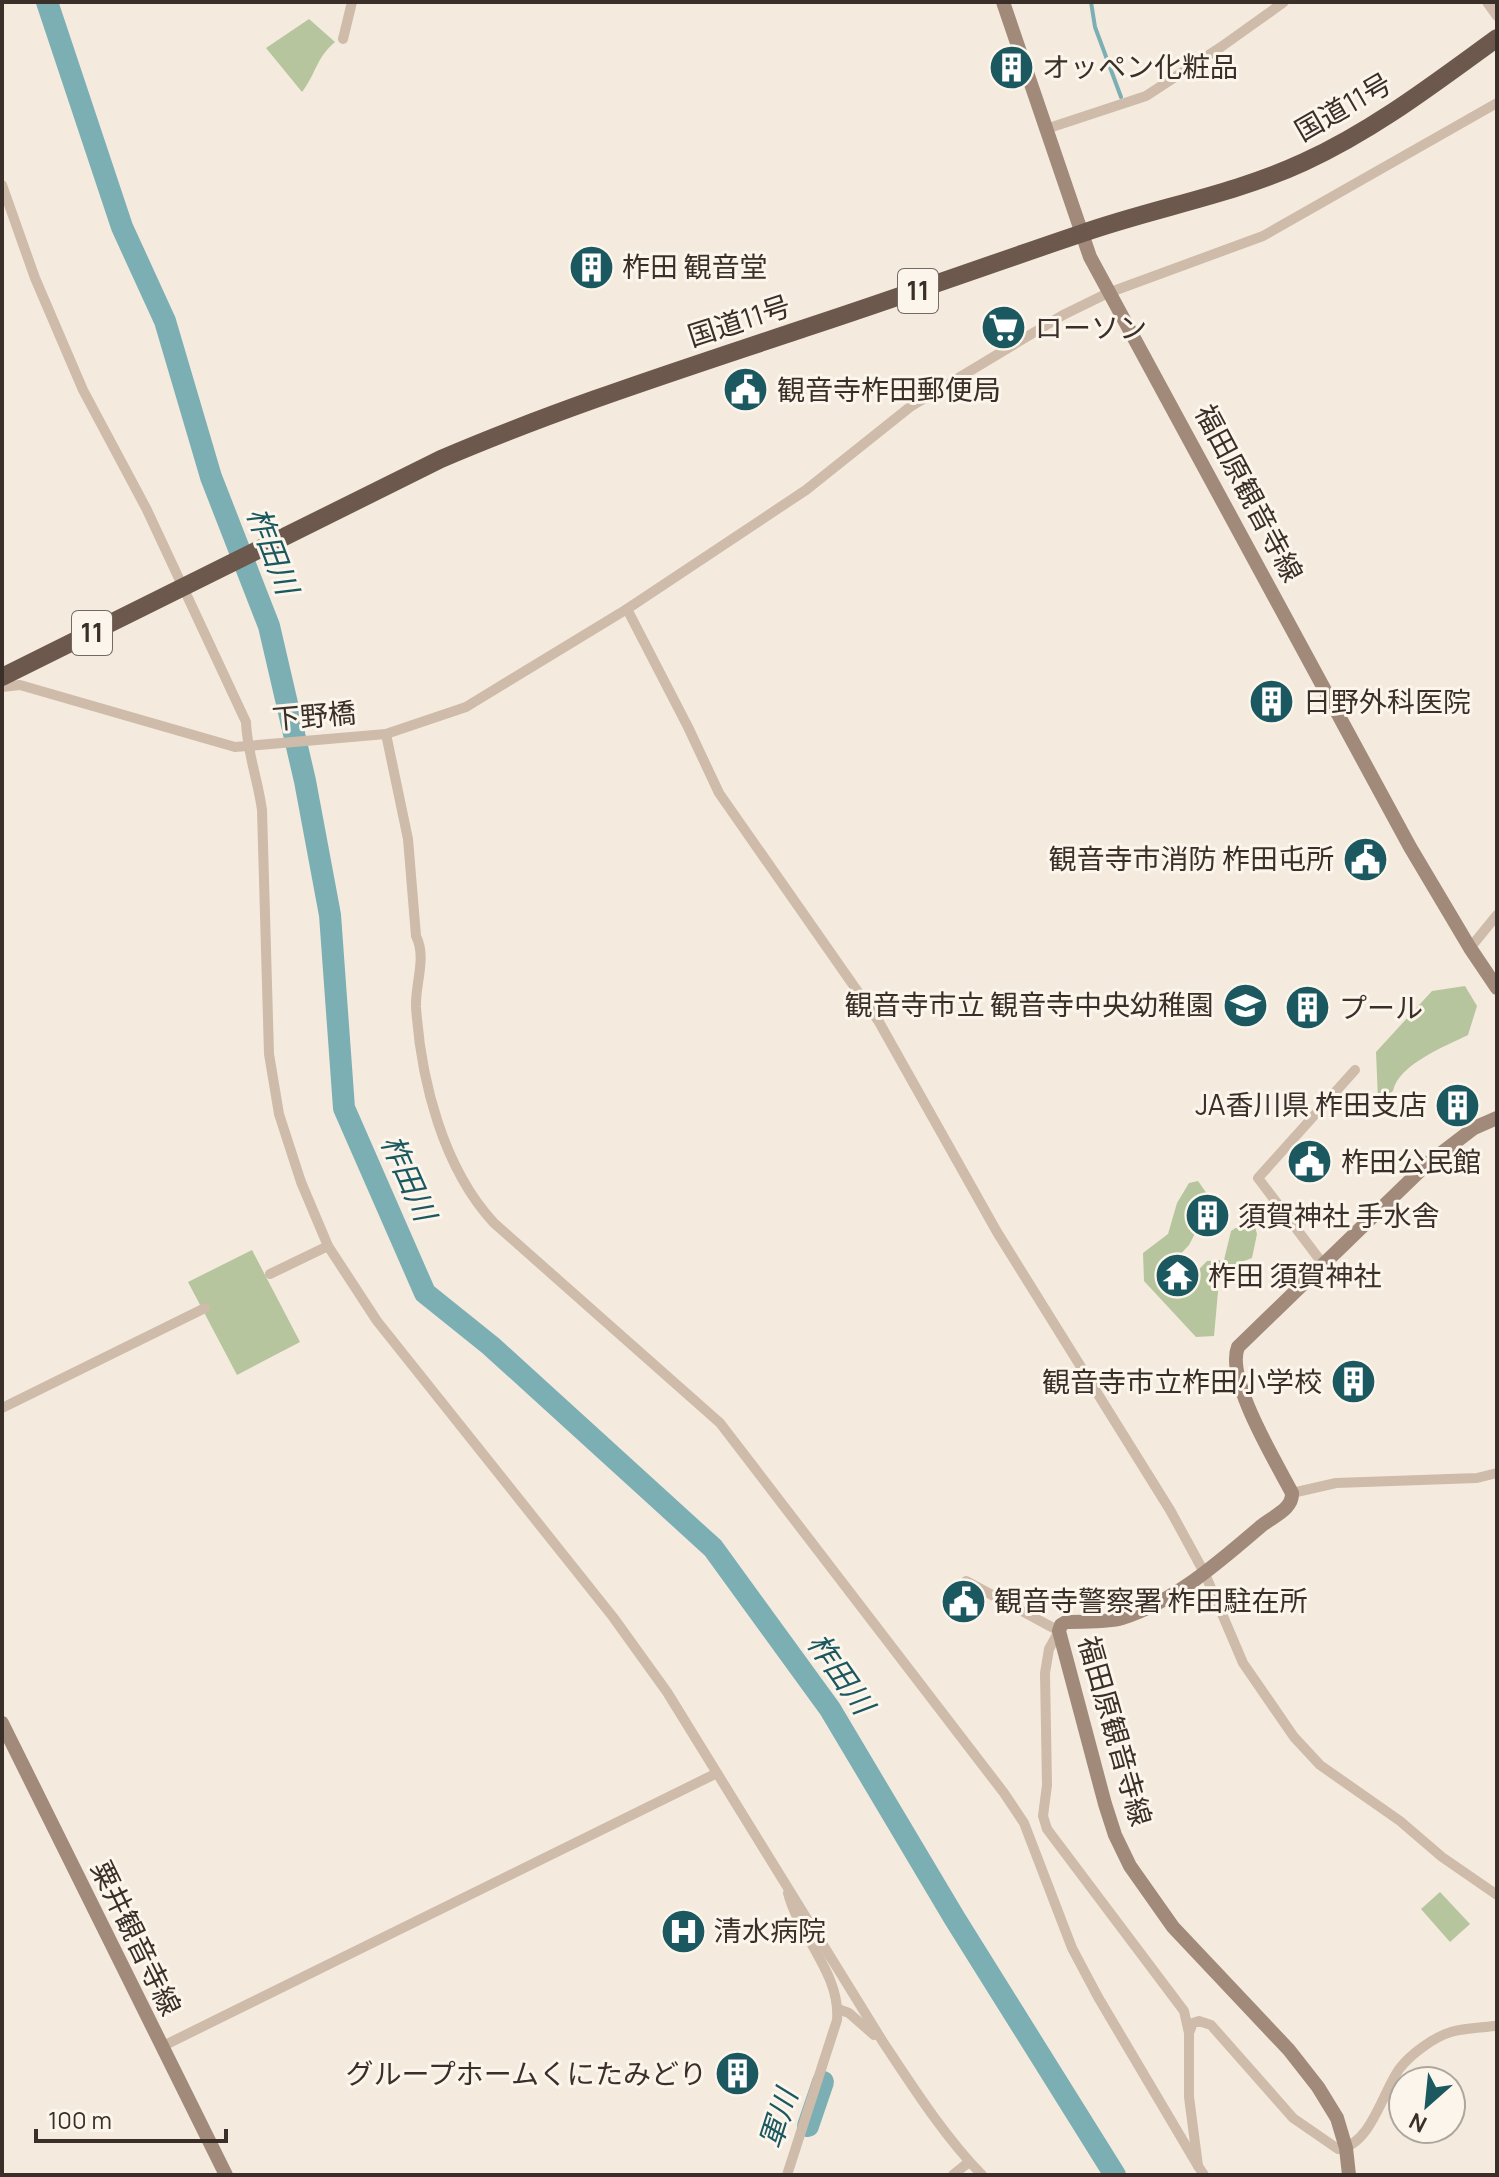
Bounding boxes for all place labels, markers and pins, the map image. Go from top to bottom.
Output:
building icon: オッペン化粧品 [987,43,1035,91]
place label: オッペン化粧品 [1042,47,1238,85]
building icon: 柞田 観音堂 [567,243,615,291]
place label: 柞田 観音堂 [622,247,768,285]
supermarket icon: ローソン [980,304,1028,352]
place label: ローソン [1035,308,1147,346]
public building icon: 観音寺柞田郵便局 [722,366,770,414]
place label: 観音寺柞田郵便局 [777,370,1001,408]
building icon: 日野外科医院 [1248,678,1296,726]
place label: 日野外科医院 [1303,682,1471,720]
public building icon: 観音寺市消防 柞田屯所 [1341,835,1389,883]
place label: 観音寺市消防 柞田屯所 [1048,839,1334,877]
school or university icon: 観音寺市立 観音寺中央幼稚園 [1221,981,1269,1029]
building icon: プール [1284,984,1332,1032]
place label: 観音寺市立 観音寺中央幼稚園 [844,985,1214,1023]
place label: プール [1339,988,1423,1026]
building icon: JA香川県 柞田支店 [1434,1081,1482,1129]
place label: JA香川県 柞田支店 [1195,1085,1427,1123]
public building icon: 柞田公民館 [1286,1138,1334,1186]
place label: 柞田公民館 [1341,1142,1481,1180]
building icon: 須賀神社 手水舎 [1183,1192,1231,1240]
place label: 須賀神社 手水舎 [1238,1196,1440,1234]
temple icon: 柞田 須賀神社 [1153,1252,1201,1300]
place label: 柞田 須賀神社 [1208,1256,1382,1294]
building icon: 観音寺市立柞田小学校 [1329,1358,1377,1406]
place label: 観音寺市立柞田小学校 [1042,1362,1322,1400]
public building icon: 観音寺警察署 柞田駐在所 [939,1577,987,1625]
place label: 観音寺警察署 柞田駐在所 [994,1581,1308,1619]
hospital icon: 清水病院 [659,1907,707,1955]
place label: 清水病院 [714,1911,826,1949]
building icon: グループホームくにたみどり [714,2050,762,2098]
place label: グループホームくにたみどり [346,2054,707,2092]

